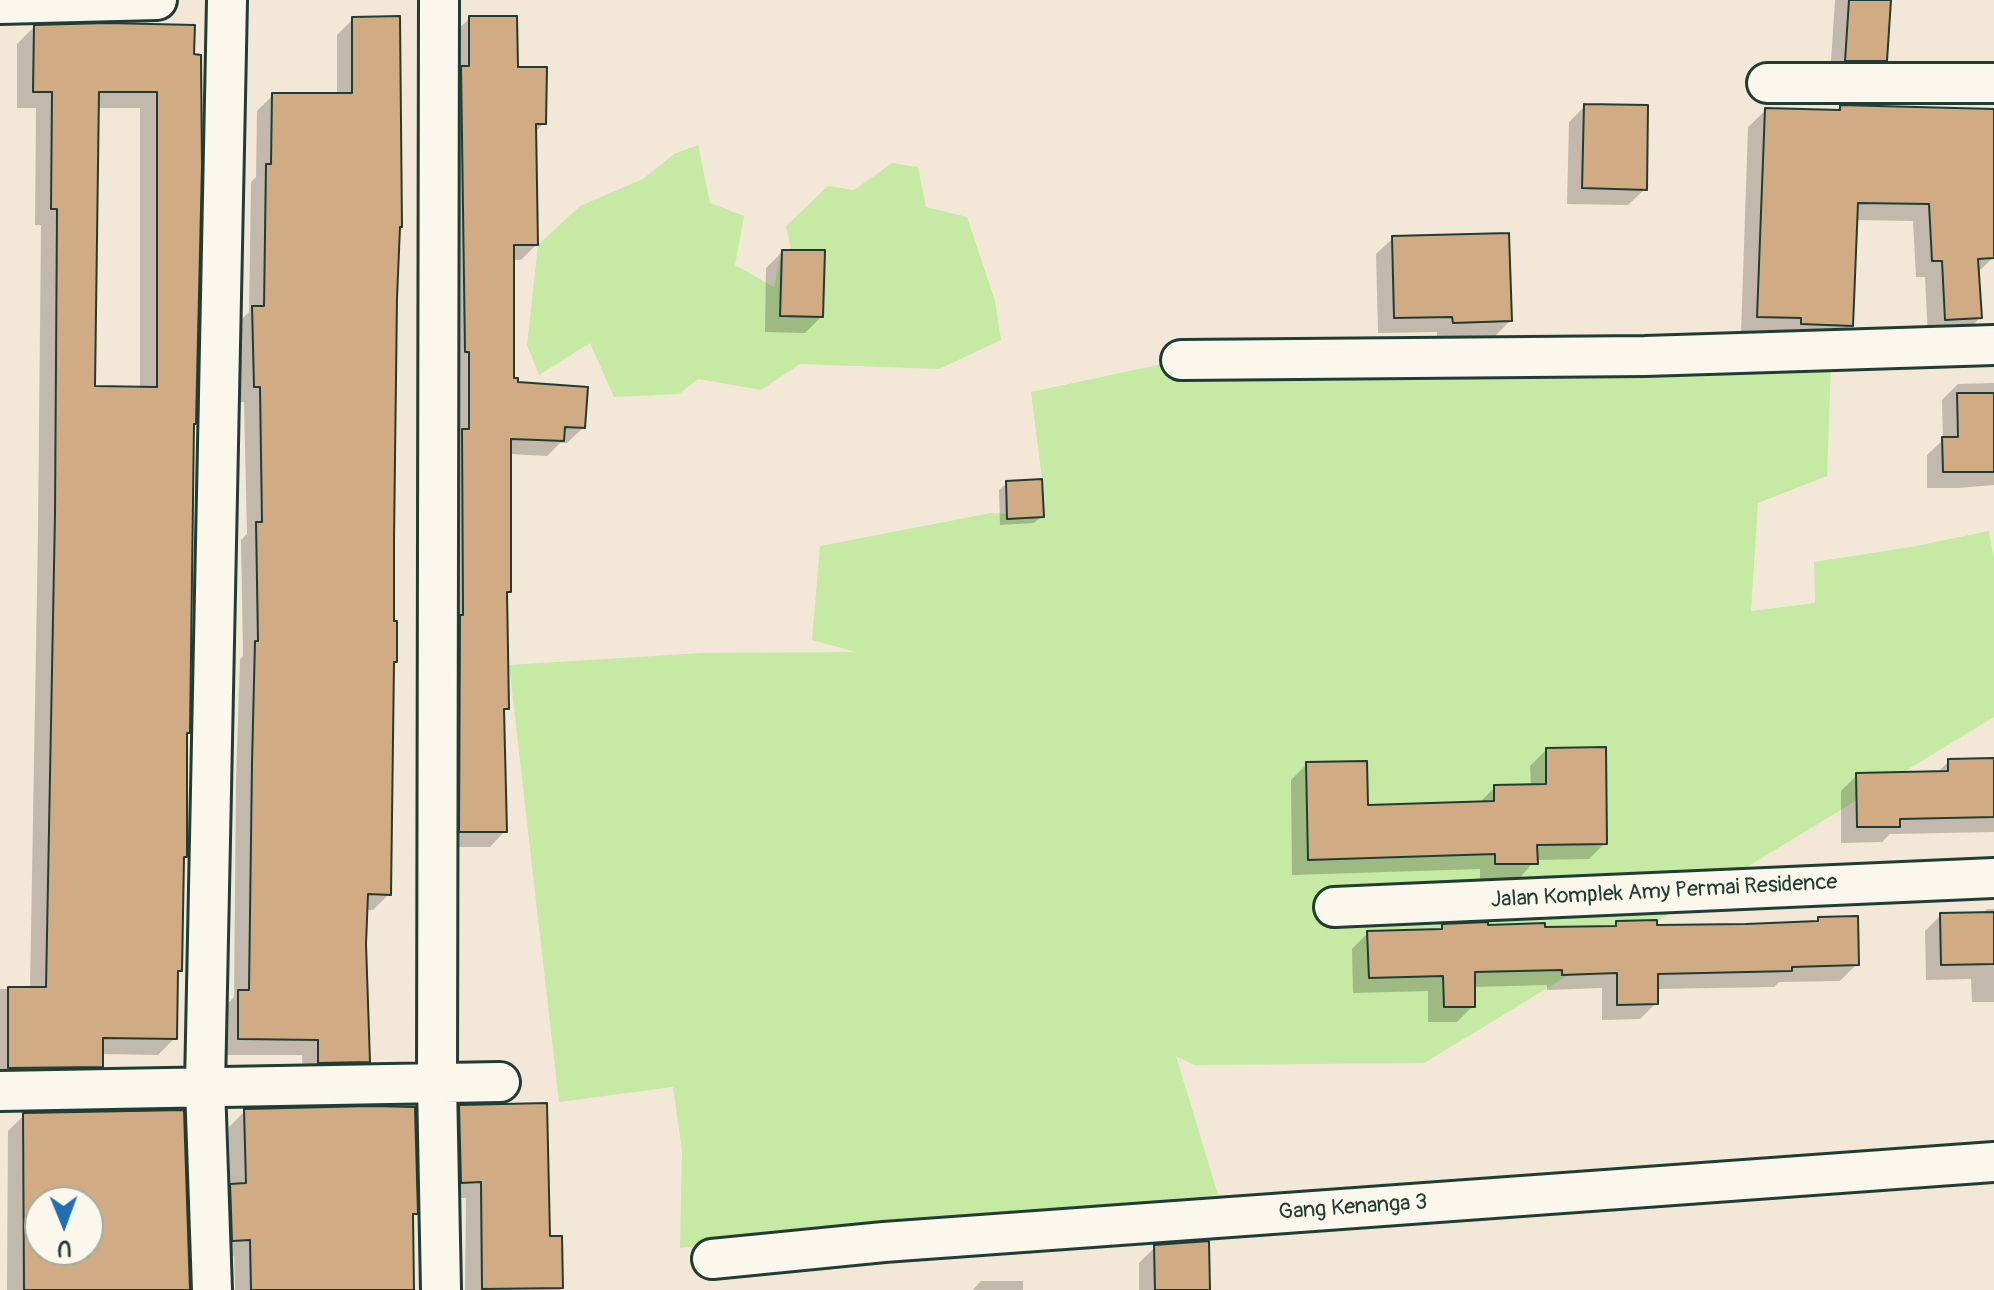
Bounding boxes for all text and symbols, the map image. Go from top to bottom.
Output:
street label: Jalan Komplek Amy Permai Residence [1490,870,1838,914]
north arrow [24,1186,104,1266]
street label: Gang Kenanga 3 [1278,1190,1428,1226]
text: U [57,1234,72,1262]

